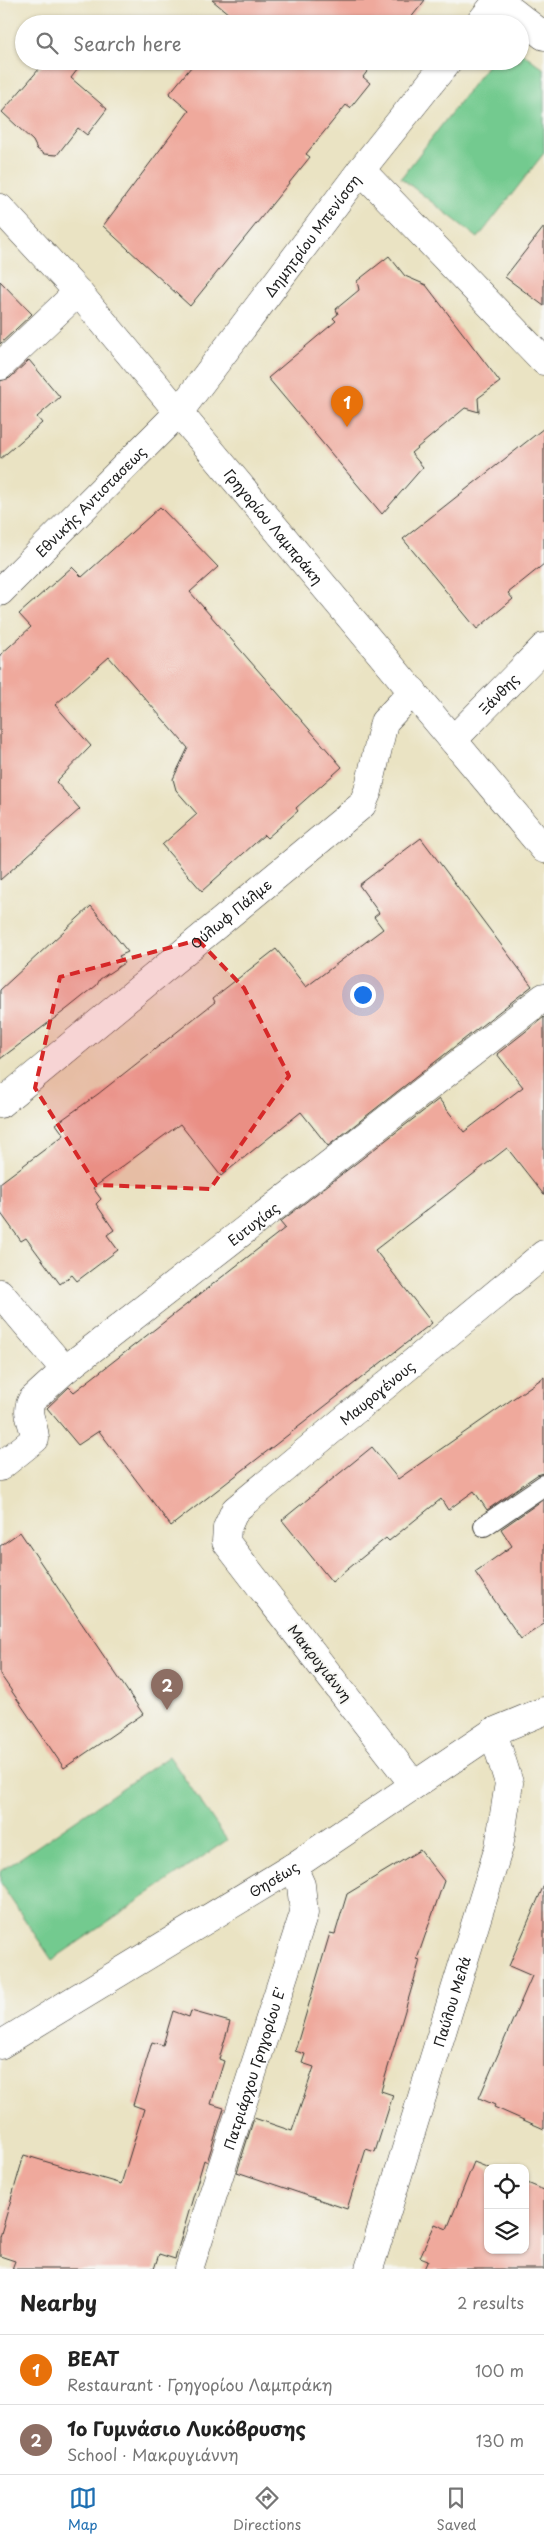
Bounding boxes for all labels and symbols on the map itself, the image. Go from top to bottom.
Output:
street label: Δημητρίου Μπενίσση [259,170,365,301]
pin: 1 [331,386,363,427]
street label: Εθνικής Αντιστασεως [30,441,150,561]
street label: Γρηγορίου Λαμπράκη [219,464,328,588]
street label: Ξάνθης [474,669,523,718]
street label: Ούλωφ Πάλμε [185,873,276,954]
your location [350,982,376,1008]
street label: Ευτυχίας [223,1197,283,1250]
street label: Μαυρογένους [335,1355,419,1430]
street label: Μακρυγιάννη [283,1620,357,1706]
pin: 2 [151,1669,183,1710]
street label: Θησέως [245,1856,303,1902]
street label: Παύλου Μελά [428,1954,475,2049]
street label: Πατριάρχου Γρηγορίου Ε' [218,1984,290,2152]

